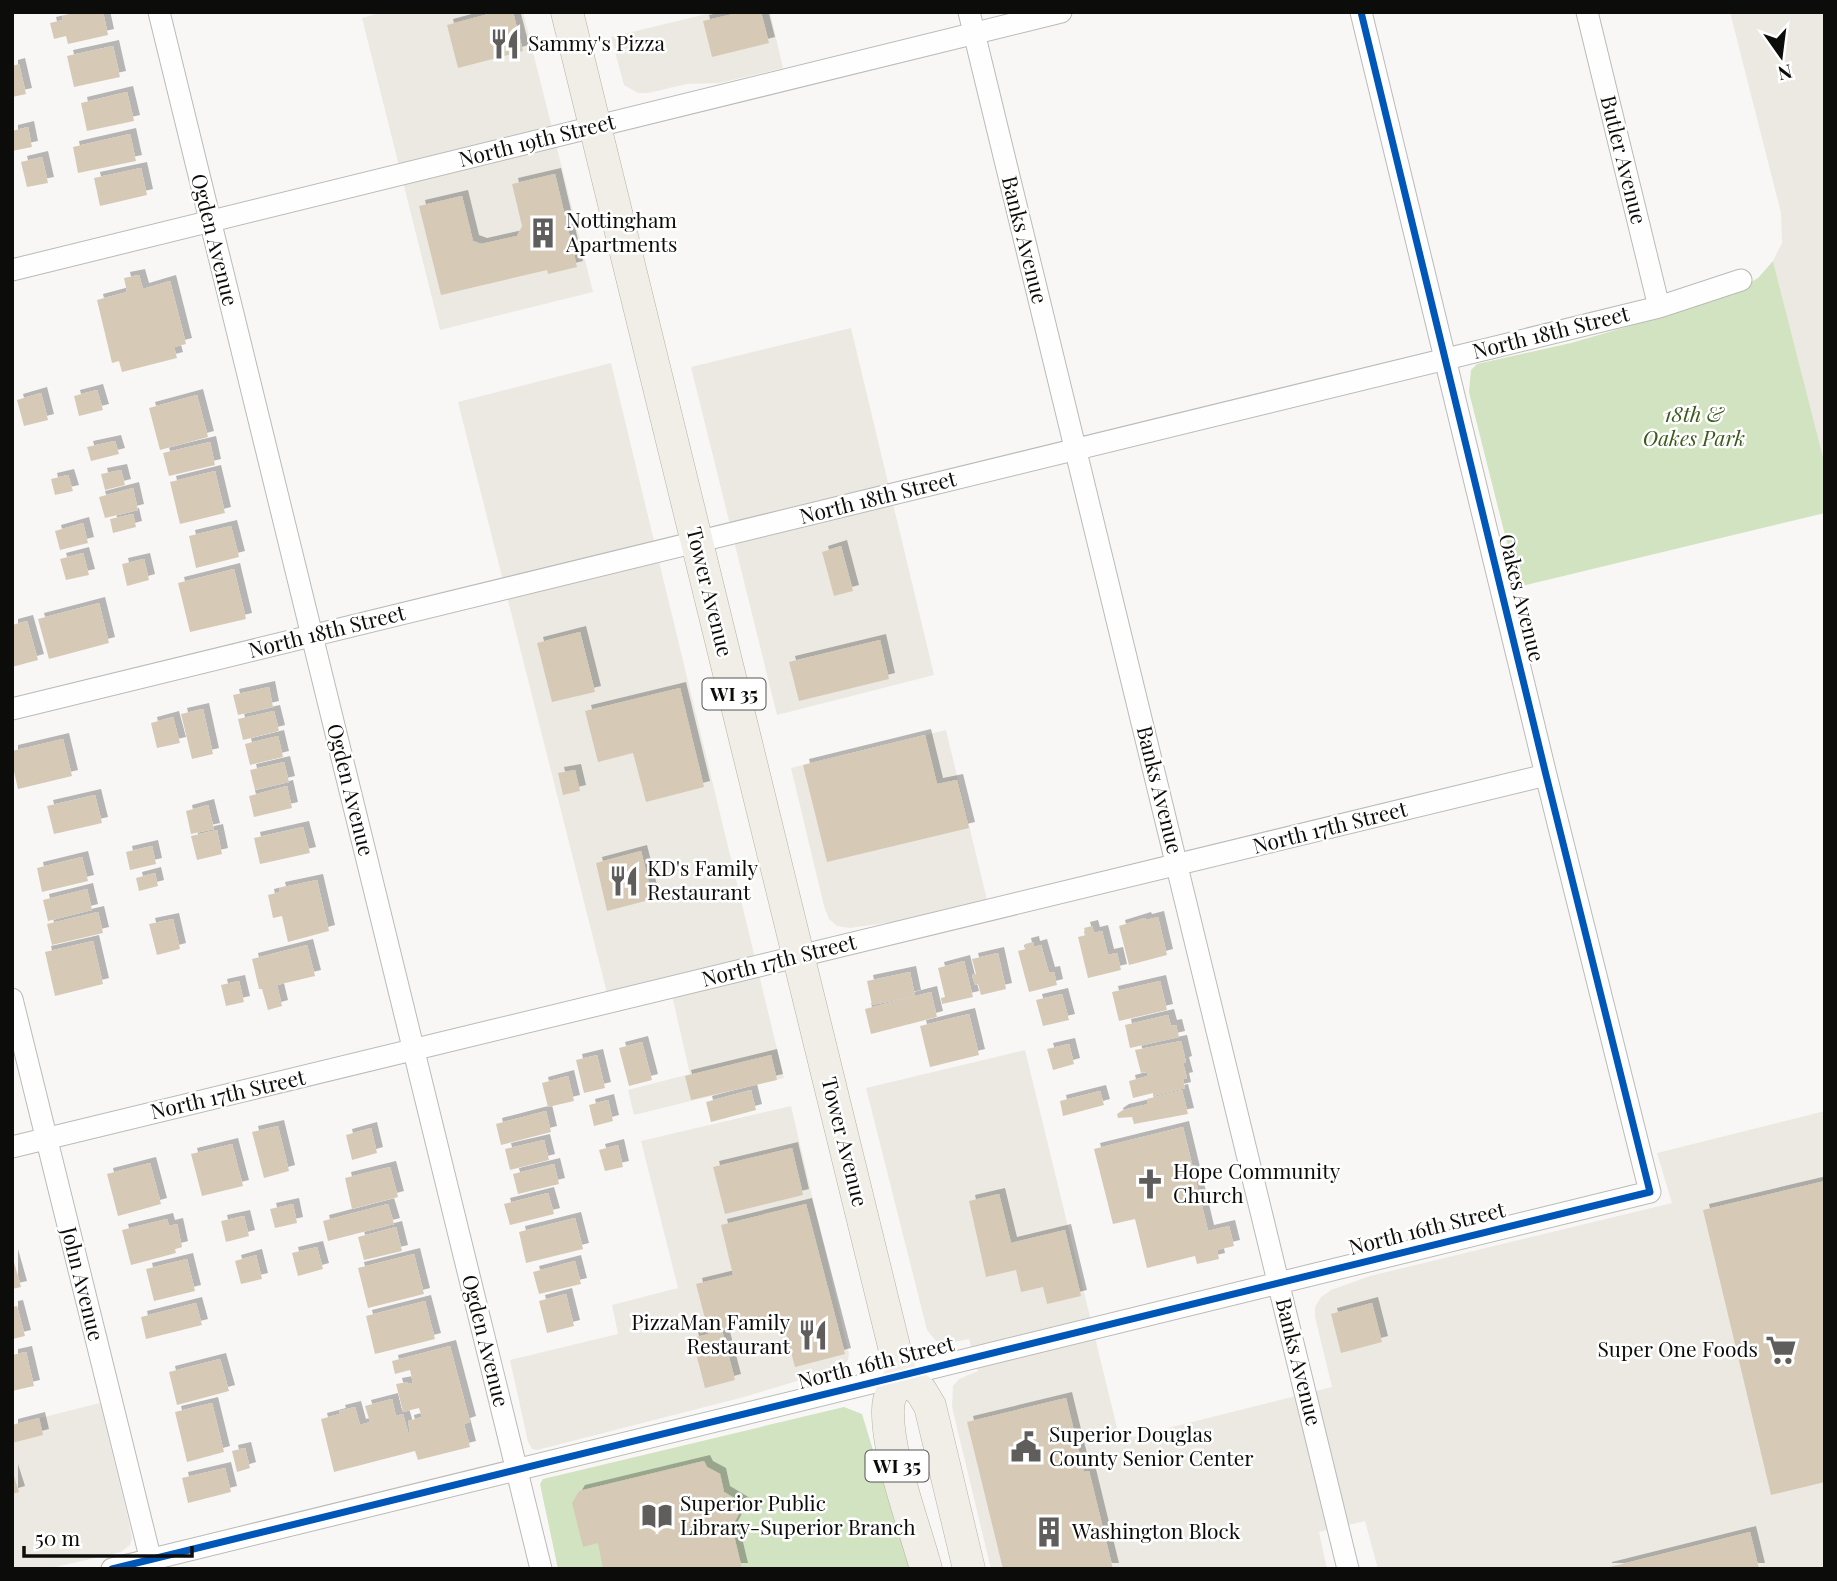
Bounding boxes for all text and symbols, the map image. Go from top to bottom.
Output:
north arrow [1746,21,1816,91]
restaurant icon: Sammy's Pizza [488,27,522,61]
place label: Sammy's Pizza [528,28,666,56]
text: N [1775,59,1795,88]
street label: Butler Avenue [1595,92,1654,227]
street label: North 19th Street [455,106,618,172]
street label: Ogden Avenue [186,170,246,309]
street label: Banks Avenue [997,173,1055,306]
place label: Nottingham Apartments [565,205,677,257]
building icon: Nottingham Apartments [526,216,560,250]
street label: North 18th Street [1469,298,1632,364]
park label: 18th & Oakes Park [1643,399,1745,451]
street label: North 18th Street [796,463,959,529]
street label: Tower Avenue [681,524,741,659]
street label: Oakes Avenue [1494,531,1552,664]
street label: North 18th Street [245,597,408,663]
road number: WI 35 [702,678,766,709]
street label: Ogden Avenue [322,720,382,859]
street label: Banks Avenue [1132,723,1190,856]
street label: North 17th Street [1249,793,1410,859]
place label: KD's Family Restaurant [647,853,758,905]
restaurant icon: KD's Family Restaurant [607,864,641,898]
street label: North 17th Street [698,926,859,992]
street label: North 17th Street [147,1062,308,1124]
street label: Tower Avenue [816,1074,876,1209]
place label: Hope Community Church [1173,1156,1341,1208]
church icon: Hope Community Church [1133,1167,1167,1201]
street label: North 16th Street [1345,1194,1508,1260]
street label: John Avenue [56,1223,112,1343]
street label: Ogden Avenue [457,1271,517,1410]
street label: Banks Avenue [1271,1295,1329,1428]
place label: PizzaMan Family Restaurant [631,1307,791,1359]
restaurant icon: PizzaMan Family Restaurant [796,1318,830,1352]
street label: North 16th Street [794,1328,957,1394]
supermarket icon: Super One Foods [1764,1333,1798,1367]
place label: Super One Foods [1597,1334,1758,1362]
place label: Superior Douglas County Senior Center [1049,1419,1254,1471]
public building icon: Superior Douglas County Senior Center [1009,1430,1043,1464]
road number: WI 35 [866,1450,928,1482]
place label: Superior Public Library-Superior Branch [680,1488,916,1540]
library icon: Superior Public Library-Superior Branch [640,1499,674,1533]
scale bar [24,1514,192,1558]
building icon: Washington Block [1032,1515,1066,1549]
place label: Washington Block [1071,1516,1241,1544]
text: 50 m [35,1523,81,1551]

